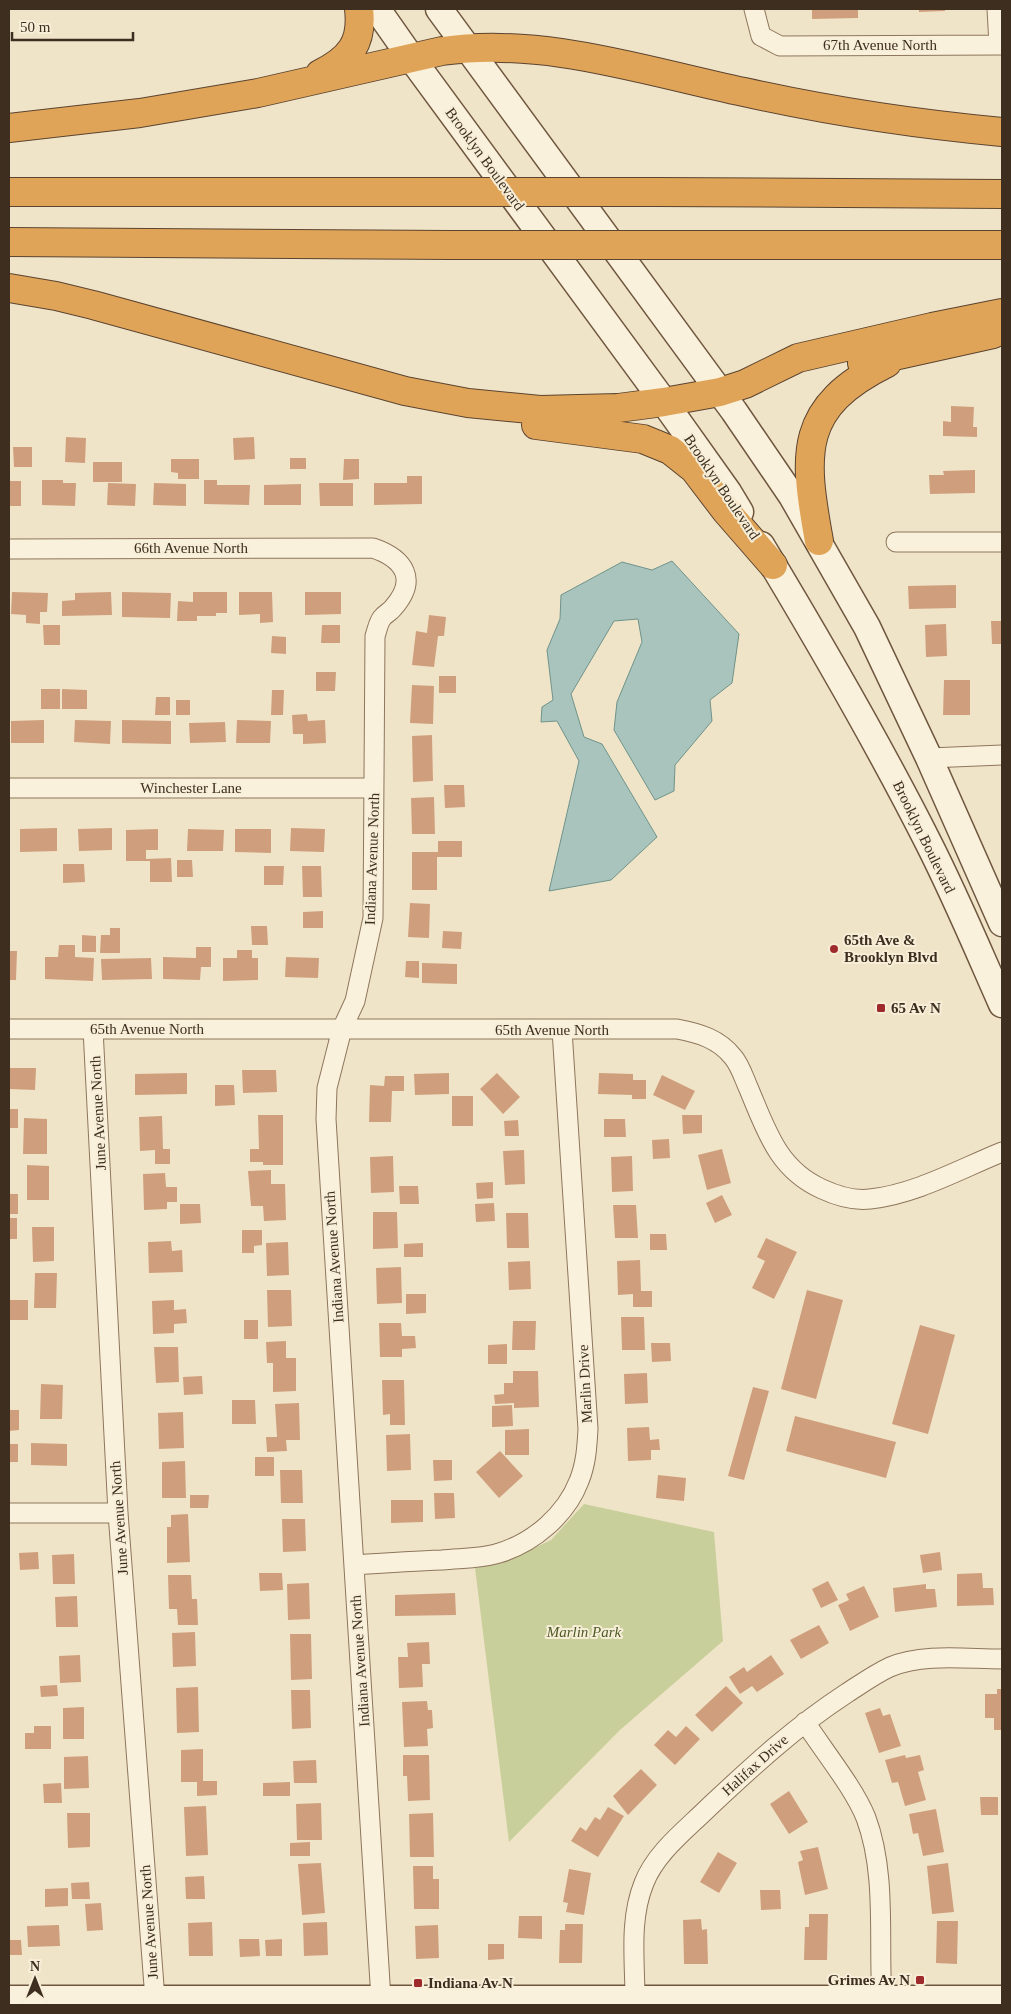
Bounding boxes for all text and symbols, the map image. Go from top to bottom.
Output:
scale bar [12,10,134,42]
text: 50 m [20,19,51,35]
street label: 67th Avenue North [823,37,937,53]
street label: Brooklyn Boulevard [442,105,528,214]
street label: Brooklyn Boulevard [681,432,763,543]
street label: 66th Avenue North [134,540,248,556]
street label: Brooklyn Boulevard [890,778,958,896]
street label: Winchester Lane [140,780,242,796]
street label: Indiana Avenue North [362,792,382,925]
place label: 65th Ave & Brooklyn Blvd [844,932,938,965]
marker: 65th Ave & Brooklyn Blvd [828,943,840,955]
place label: 65 Av N [891,1000,941,1016]
marker: 65 Av N [875,1002,887,1014]
street label: 65th Avenue North [90,1021,204,1037]
street label: 65th Avenue North [495,1022,609,1038]
street label: June Avenue North [87,1055,109,1171]
street label: Indiana Avenue North [321,1190,347,1323]
street label: Marlin Drive [575,1344,595,1424]
street label: June Avenue North [107,1460,131,1576]
street label: Indiana Avenue North [347,1594,373,1727]
park label: Marlin Park [546,1624,622,1640]
street label: Halifax Drive [719,1731,791,1799]
street label: June Avenue North [137,1864,161,1980]
north arrow [10,1954,60,2004]
text: N [30,1959,40,1974]
place label: Grimes Av N [828,1972,910,1988]
marker: Grimes Av N [914,1974,926,1986]
place label: Indiana Av N [428,1975,513,1991]
marker: Indiana Av N [412,1977,424,1989]

